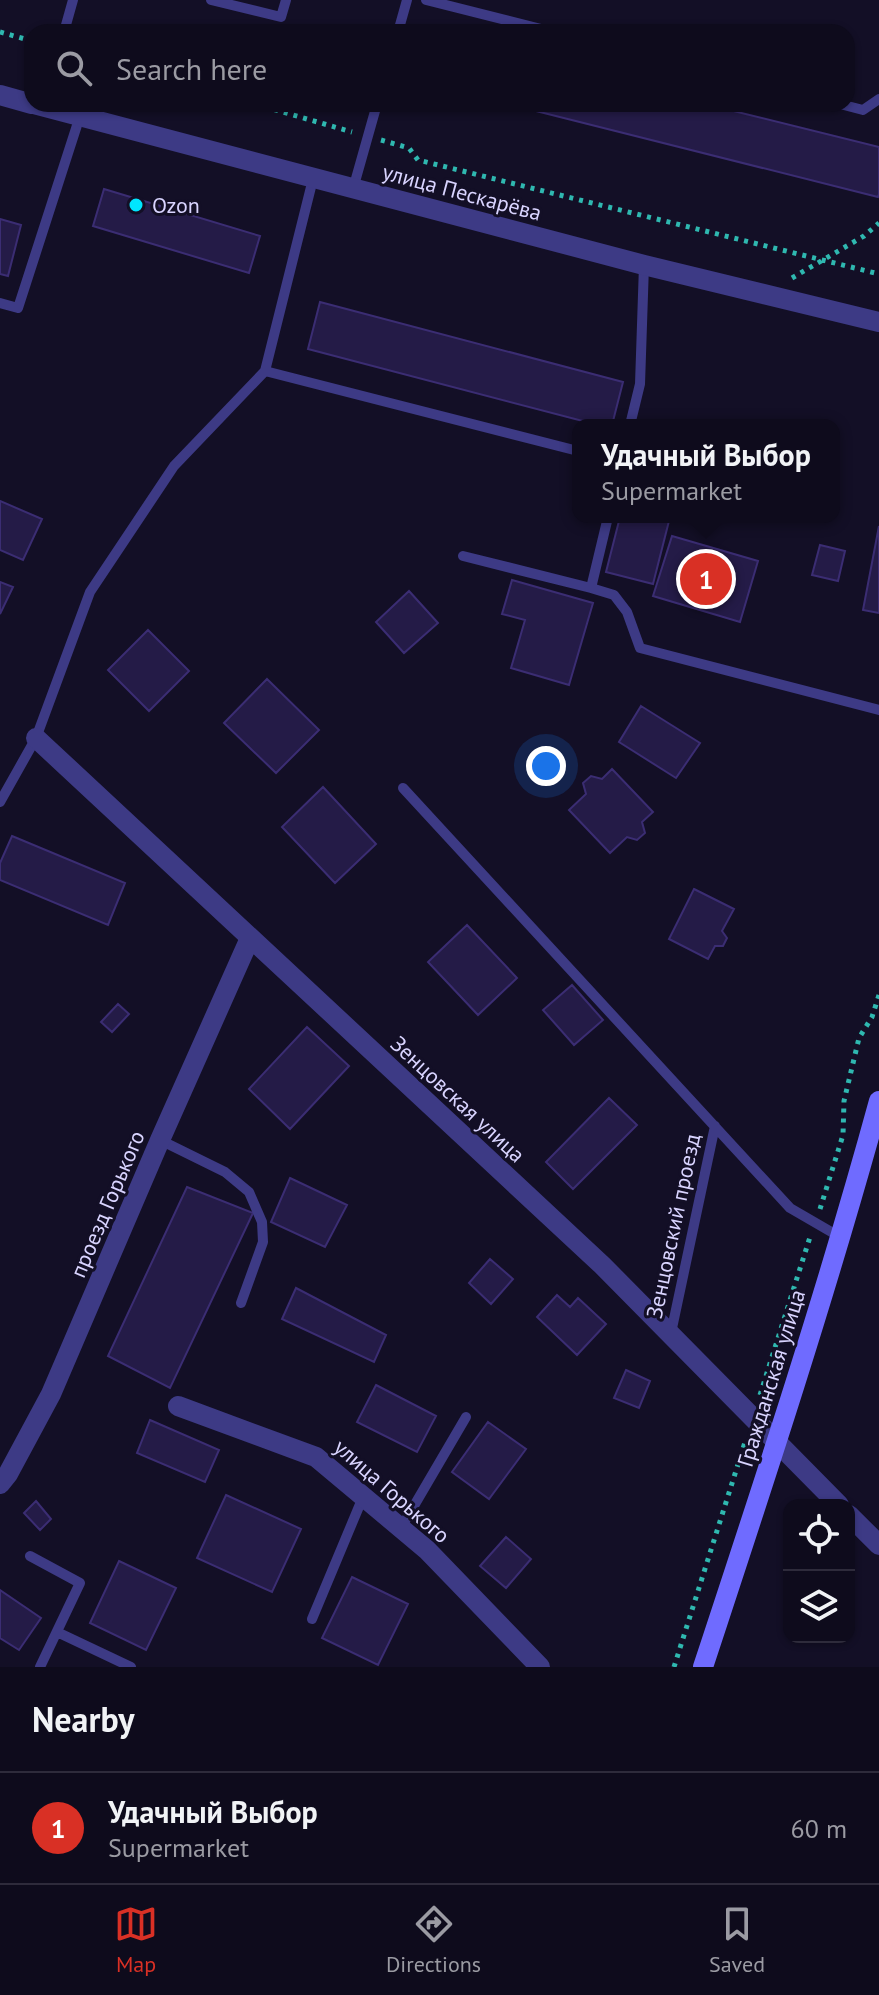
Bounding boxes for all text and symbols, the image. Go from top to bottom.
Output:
search box [24,24,855,112]
icon: search [52,46,96,90]
text: Search here [116,49,267,88]
street label: улица Пескарёва [379,157,545,227]
place label: Ozon [152,191,200,219]
marker: Ozon [127,196,145,214]
popup [572,419,840,523]
text: Удачный Выбор [601,435,811,474]
text: Supermarket [601,474,742,507]
pin: 1 [680,549,732,609]
your location [526,746,566,786]
street label: Зенцовская улица [385,1030,531,1168]
street label: проезд Горького [63,1126,151,1282]
street label: Зенцовский проезд [640,1131,706,1321]
street label: Гражданская улица [731,1286,811,1470]
street label: улица Горького [328,1433,456,1549]
map controls [783,1499,855,1643]
button: locate [783,1499,855,1571]
button: layers [783,1571,855,1643]
text: Nearby [32,1697,134,1741]
text: Удачный Выбор [108,1792,318,1831]
text: 1 [51,1812,65,1845]
text: 60 m [791,1812,847,1845]
text: Supermarket [108,1831,249,1864]
tab: Map [114,1902,158,1978]
tab: Directions [386,1902,481,1978]
tab: Saved [709,1902,765,1978]

